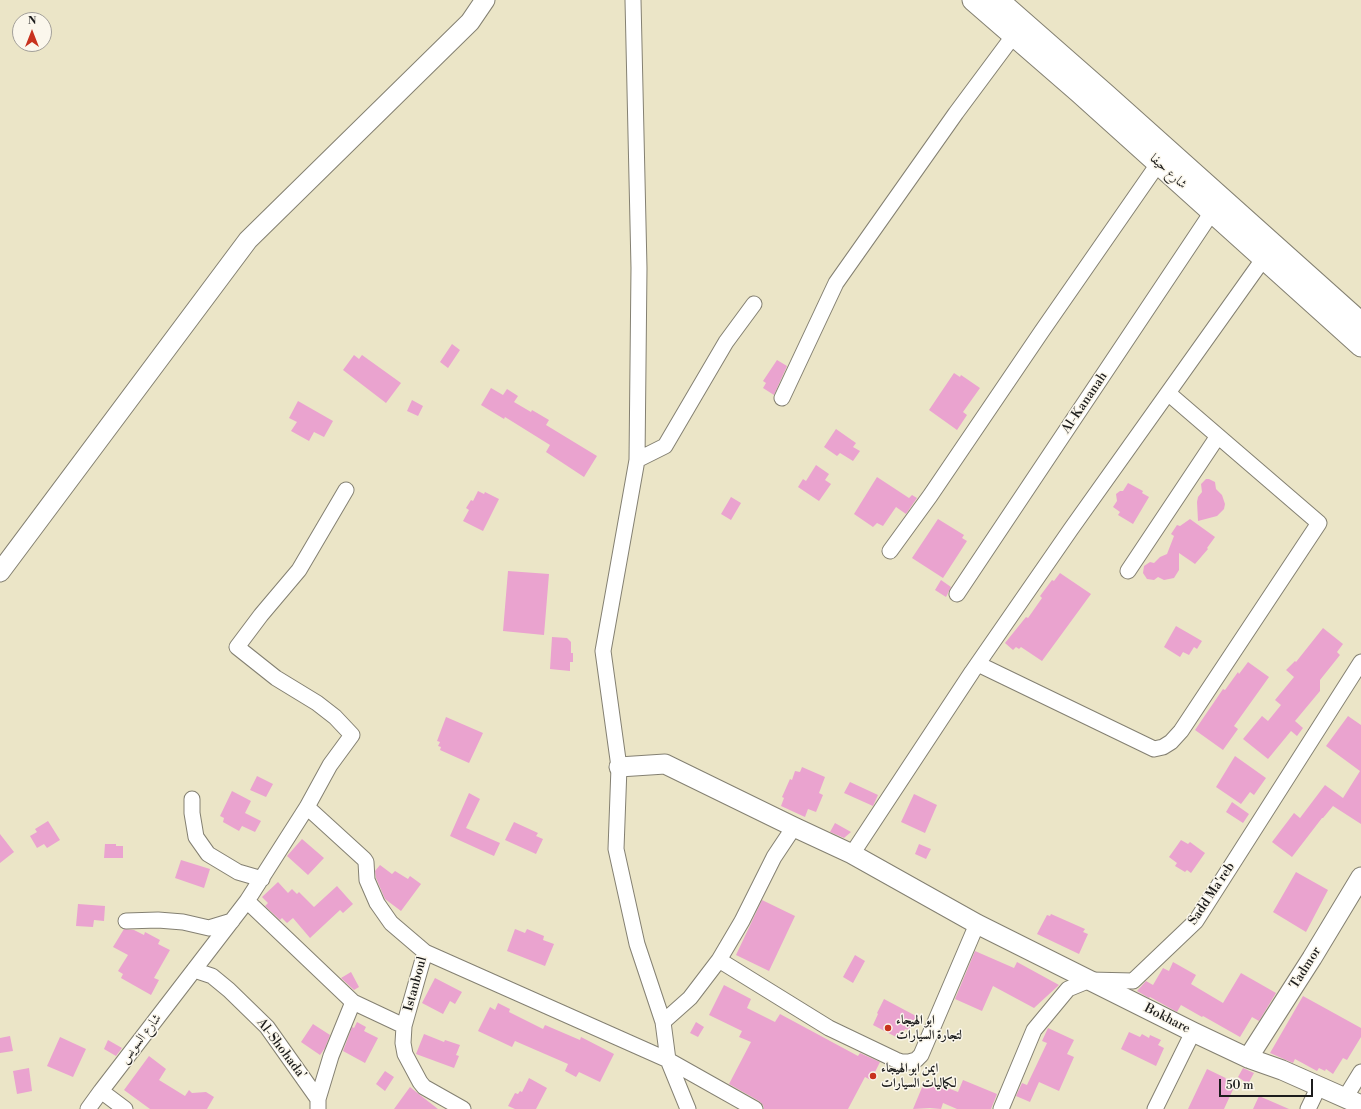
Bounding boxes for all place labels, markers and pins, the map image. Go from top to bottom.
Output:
place label: ابو الهيجاء لتجارة السيارات [896,1013,962,1044]
marker: ابو الهيجاء لتجارة السيارات [883,1023,893,1033]
place label: ايمن ابو الهيجاء لكماليات السيارات [881,1061,957,1092]
marker: ايمن ابو الهيجاء لكماليات السيارات [868,1071,878,1081]

